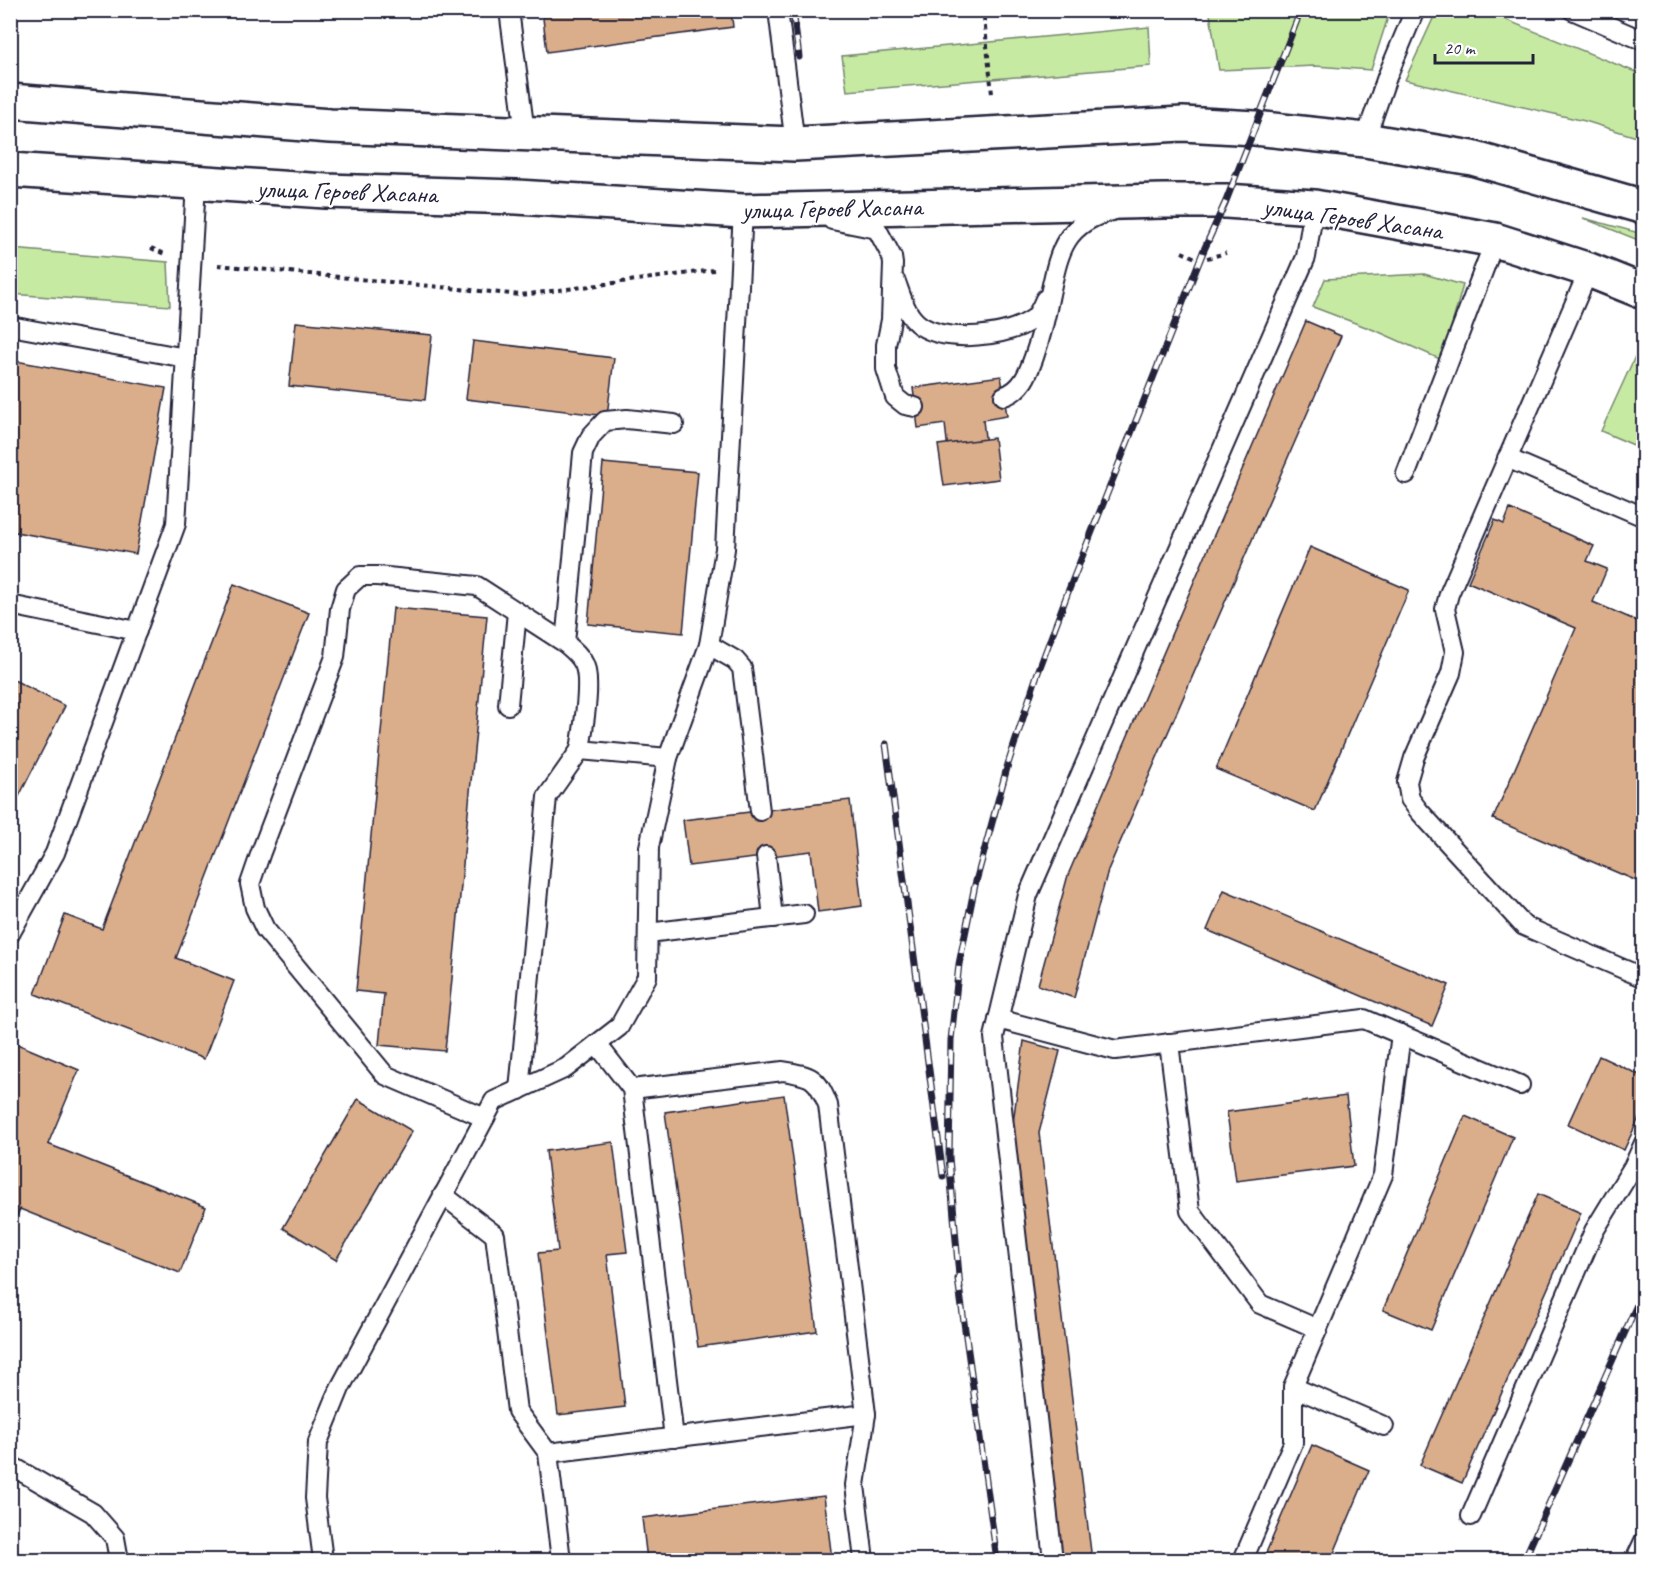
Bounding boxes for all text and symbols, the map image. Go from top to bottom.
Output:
scale bar [1435,27,1532,65]
text: 20 m [1444,37,1477,59]
street label: улица Героев Хасана [254,172,440,211]
street label: улица Героев Хасана [1259,189,1447,248]
street label: улица Героев Хасана [739,190,925,227]

